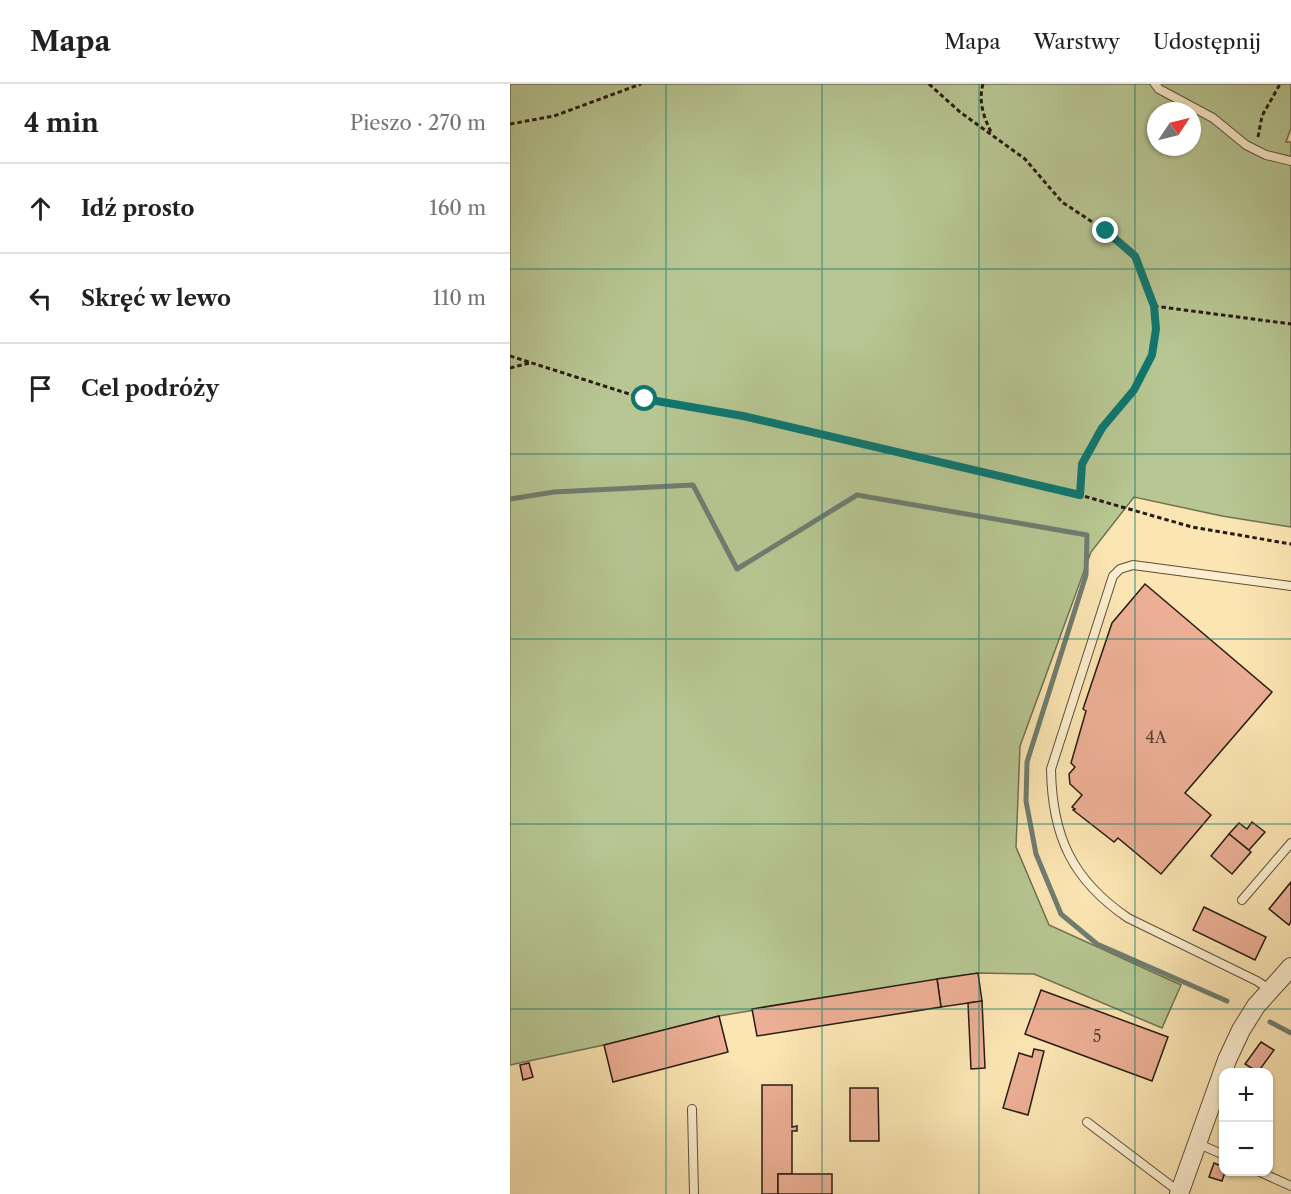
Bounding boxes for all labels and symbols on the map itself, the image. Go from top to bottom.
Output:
north arrow [1147,102,1201,156]
route end [1092,217,1118,243]
route start [631,385,657,411]
house number: 4A [1145,727,1168,747]
house number: 5 [1093,1026,1101,1046]

